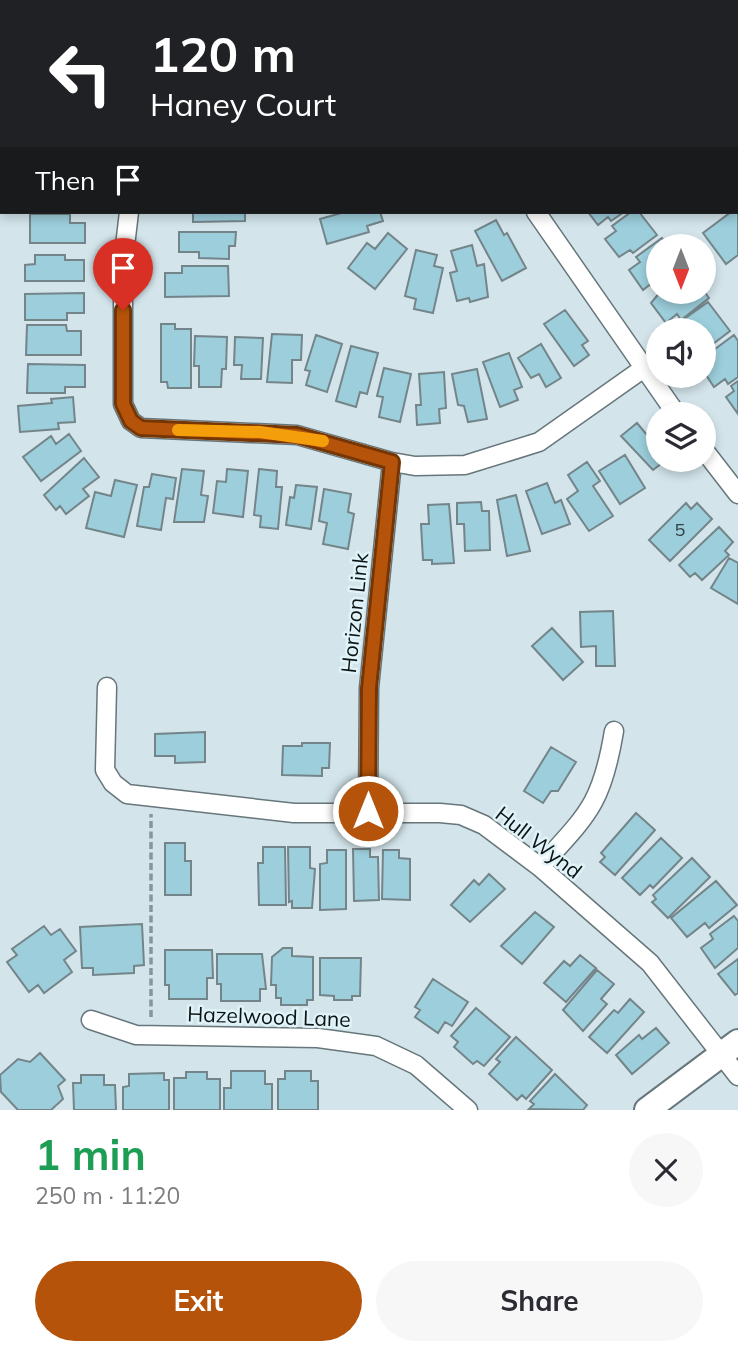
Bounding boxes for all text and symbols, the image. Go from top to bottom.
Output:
text: 120 m [150,23,296,84]
icon: left [35,28,126,119]
text: Haney Court [150,84,336,124]
icon: arrive [109,161,147,199]
text: Then [35,164,95,197]
north arrow [646,234,716,304]
map controls [646,234,716,472]
pin [93,238,153,310]
icon: arrive [104,249,142,287]
button: sound [646,318,716,388]
button: layers [646,402,716,472]
house number: 5 [675,518,686,541]
street label: Horizon Link [335,551,373,674]
position arrow [331,774,405,848]
street label: Hull Wynd [491,800,587,884]
street label: Hazelwood Lane [187,1000,351,1032]
text: 1 min [35,1128,146,1181]
button: close [629,1133,703,1207]
text: 250 m · 11:20 [35,1181,180,1210]
button: Exit [35,1261,362,1341]
button: Share [376,1261,703,1341]

